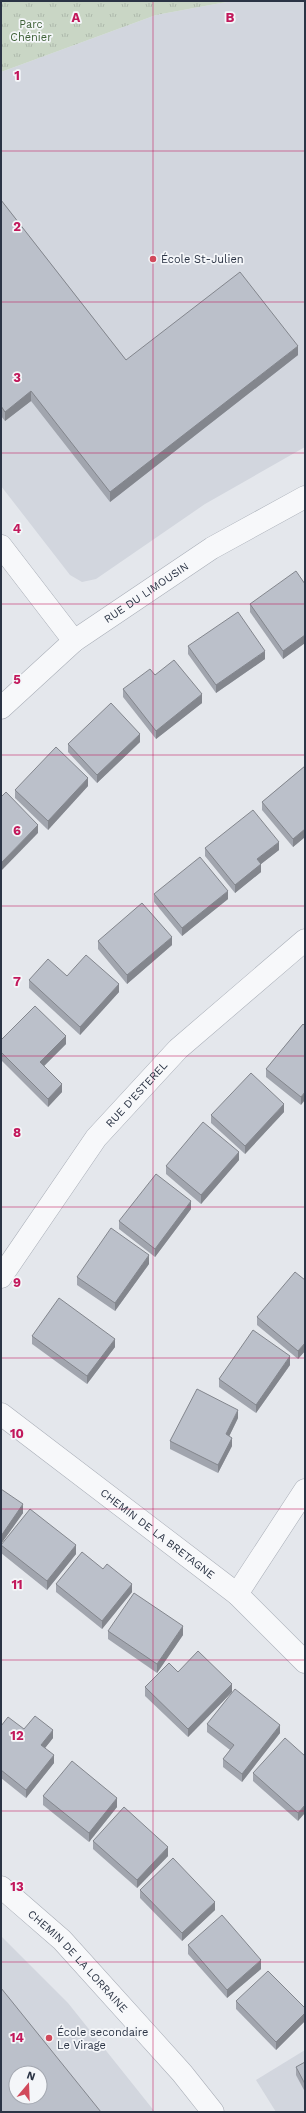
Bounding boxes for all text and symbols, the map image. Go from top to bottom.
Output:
text: A [72,10,81,25]
text: B [226,10,235,25]
park label: Parc Chénier [10,18,52,44]
text: 1 [14,68,20,83]
text: 2 [13,219,21,234]
place label: École St-Julien [161,252,244,266]
marker: École St-Julien [148,254,158,264]
text: 3 [13,370,21,385]
text: 4 [13,521,22,536]
street label: RUE DU LIMOUSIN [101,559,191,626]
text: 5 [13,672,21,687]
text: 6 [13,823,21,838]
text: 7 [13,974,21,989]
street label: RUE D'ESTEREL [103,1058,170,1130]
text: 8 [13,1125,21,1140]
text: 9 [13,1275,21,1290]
text: 10 [10,1426,24,1441]
street label: CHEMIN DE LA BRETAGNE [98,1486,217,1581]
text: 11 [11,1577,23,1592]
text: 12 [10,1728,24,1743]
text: 13 [10,1879,24,1894]
street label: CHEMIN DE LA LORRAINE [25,1907,131,2015]
place label: École secondaire Le Virage [57,2025,148,2052]
text: 14 [10,2030,25,2045]
marker: École secondaire Le Virage [44,2033,54,2043]
north arrow [8,2065,48,2105]
text: N [25,2069,37,2083]

